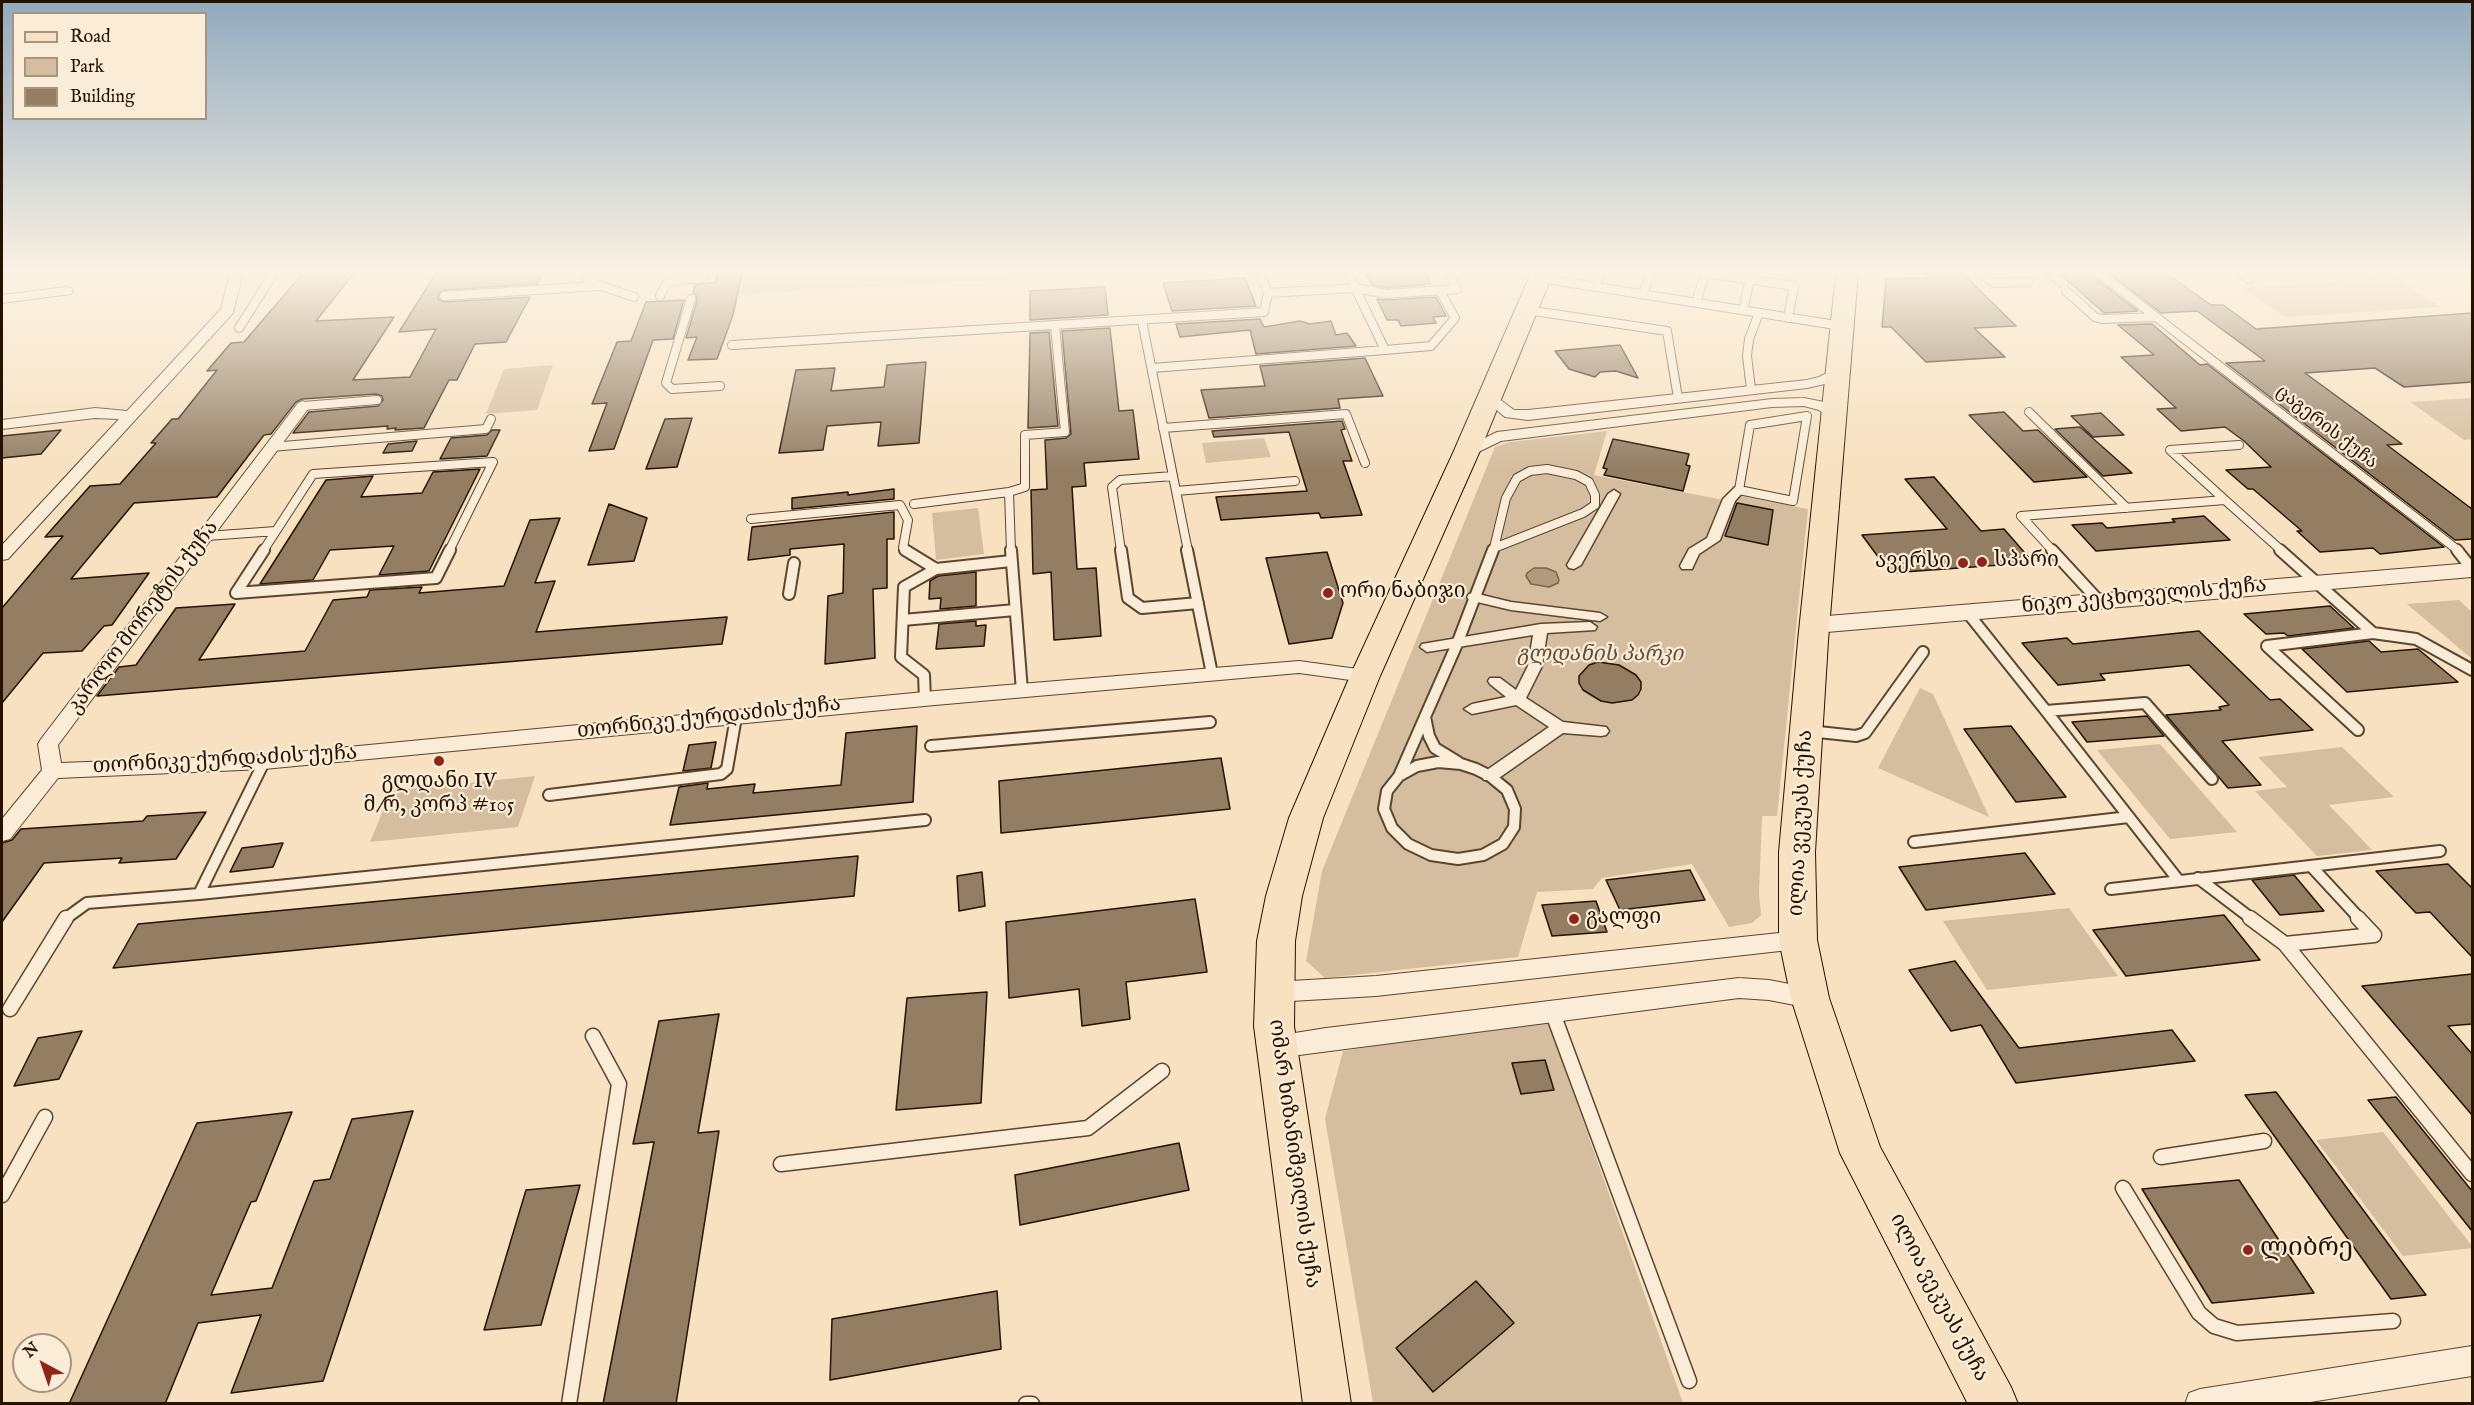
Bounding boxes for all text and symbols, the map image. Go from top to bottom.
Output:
legend [12,12,207,120]
text: Road [70,26,111,49]
text: Park [70,56,104,79]
text: Building [70,86,135,109]
street label: ცაგერის ქუჩა [2271,382,2381,474]
street label: კარლო მორეტის ქუჩა [63,516,225,720]
place label: სპარი [1994,549,2059,575]
place label: ავერსი [1875,550,1951,576]
marker: სპარი [1975,555,1989,569]
marker: ავერსი [1956,556,1970,570]
street label: ნიკო კეცხოველის ქუჩა [2020,574,2268,620]
place label: ორი ნაბიჯი [1340,580,1466,606]
marker: ორი ნაბიჯი [1321,586,1335,600]
park label: გლდანის პარკი [1517,643,1683,669]
street label: თორნიკე ქურდაძის ქუჩა [576,693,842,745]
street label: ილია ვეკუას ქუჩა [1785,729,1819,917]
street label: თორნიკე ქურდაძის ქუჩა [92,741,358,781]
marker: გლდანი IV მ/რ, კორპ #105 [432,754,446,768]
place label: გლდანი IV მ/რ, კორპ #105 [364,770,514,820]
place label: გალფი [1586,906,1661,932]
marker: გალფი [1567,912,1581,926]
street label: ომარ ხიზანიშვილის ქუჩა [1262,1018,1324,1290]
street label: ილია ვეკუას ქუჩა [1883,1210,1993,1386]
place label: ლიბრე [2260,1234,2353,1266]
marker: ლიბრე [2241,1243,2255,1257]
north arrow [12,1333,72,1393]
text: N [20,1339,43,1363]

